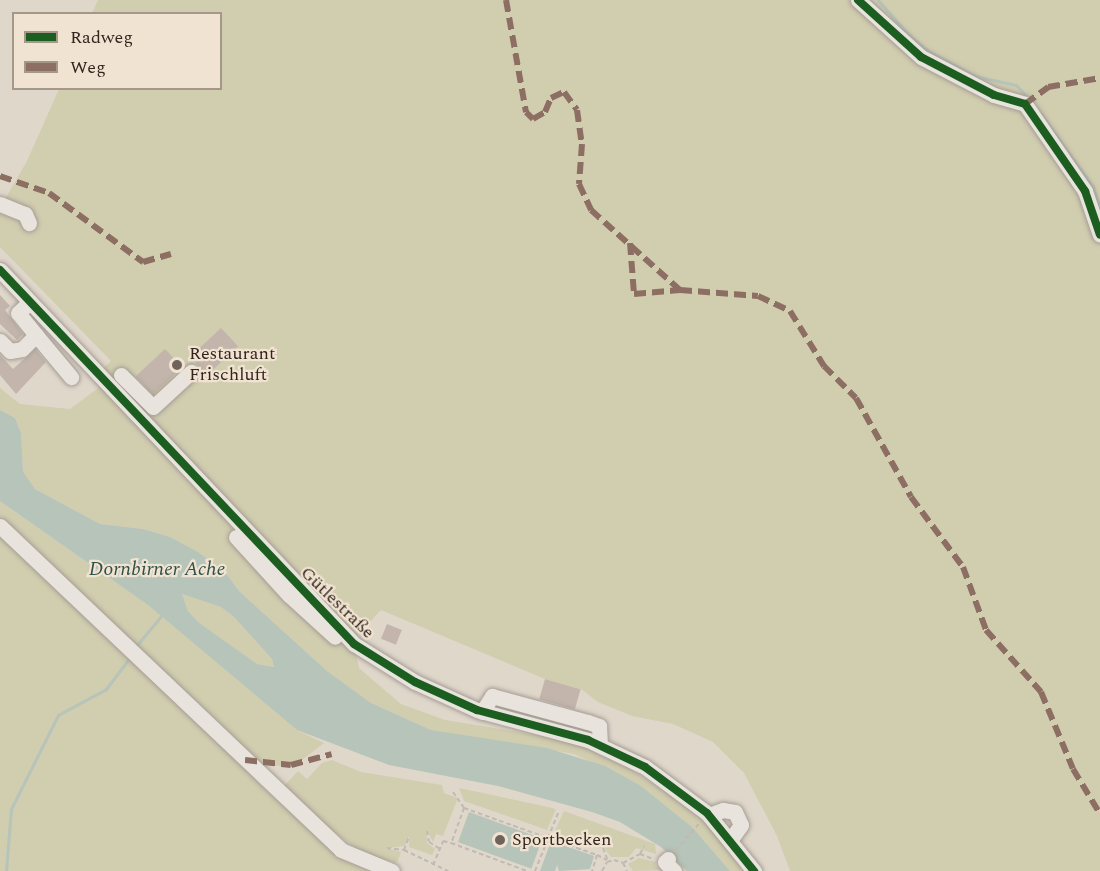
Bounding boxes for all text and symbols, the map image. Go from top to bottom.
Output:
legend [12,12,222,90]
text: Radweg [70,24,133,51]
text: Weg [70,54,106,81]
place label: Restaurant Frischluft [189,344,275,386]
marker: Restaurant Frischluft [170,358,184,372]
water label: Dornbirner Ache [89,557,225,581]
street label: Gütlestraße [296,563,378,643]
place label: Sportbecken [512,829,611,851]
marker: Sportbecken [493,833,507,847]

